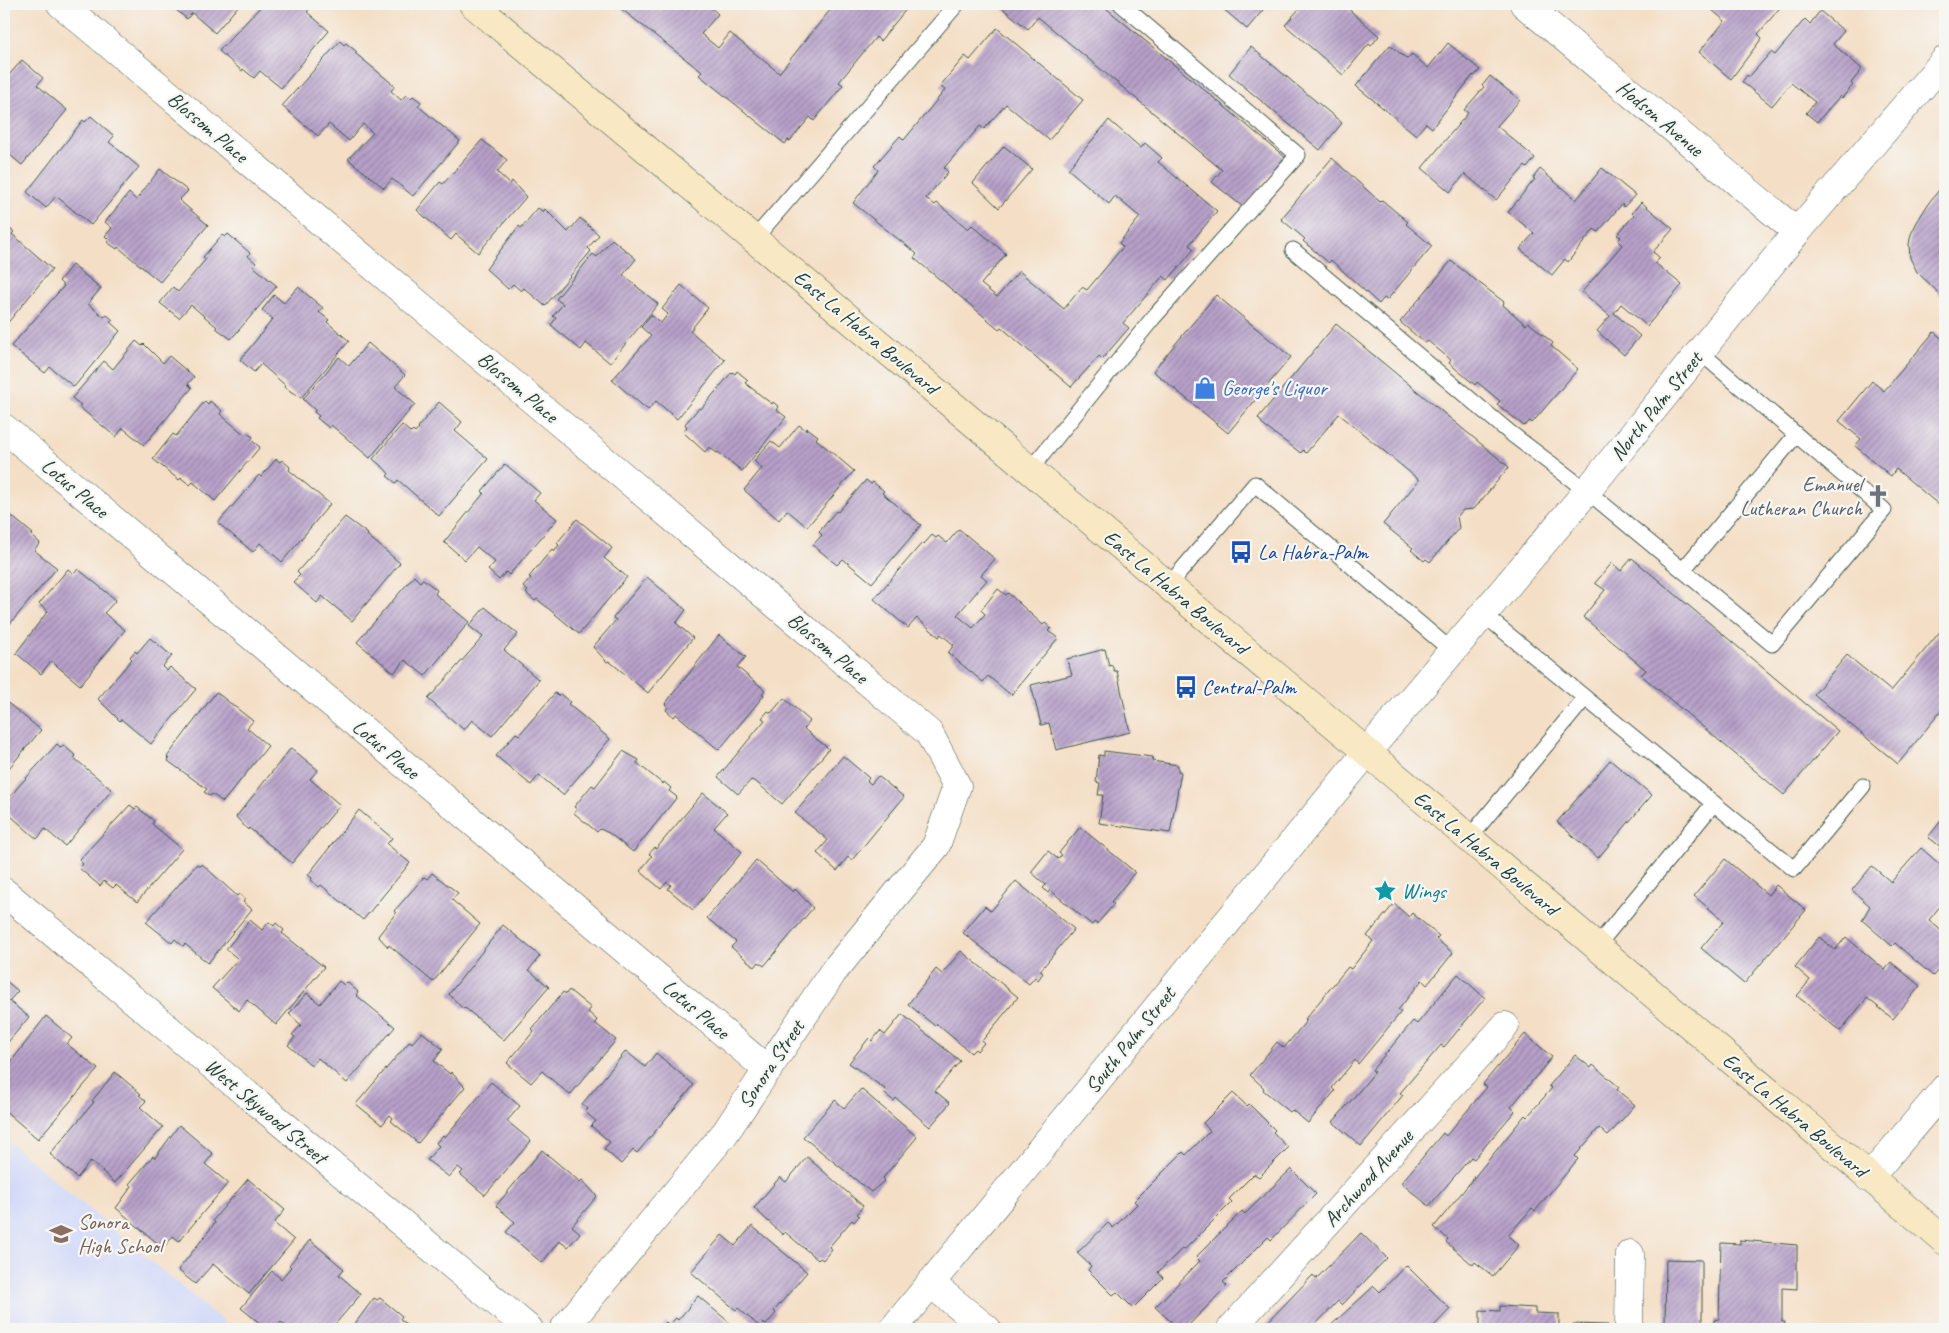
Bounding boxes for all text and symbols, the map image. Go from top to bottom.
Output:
street label: Hodson Avenue [1611,74,1709,162]
street label: Blossom Place [162,86,255,170]
street label: East La Habra Boulevard [788,264,946,402]
street label: North Palm Street [1604,345,1709,466]
street label: Blossom Place [472,346,565,430]
shop icon: George's Liquor [1192,375,1218,401]
place label: George's Liquor [1222,375,1328,401]
street label: Lotus Place [36,452,116,525]
place label: Emanuel Lutheran Church [1740,471,1865,521]
church icon: Emanuel Lutheran Church [1865,483,1891,509]
street label: East La Habra Boulevard [1098,524,1256,662]
bus stop icon: La Habra-Palm [1228,539,1254,565]
place label: La Habra-Palm [1258,539,1369,565]
street label: Blossom Place [782,607,875,691]
bus stop icon: Central-Palm [1173,674,1199,700]
place label: Central-Palm [1202,674,1297,700]
street label: Lotus Place [347,713,427,786]
street label: East La Habra Boulevard [1408,785,1566,923]
place icon: Wings [1372,878,1398,904]
place label: Wings [1402,878,1448,904]
street label: Lotus Place [657,973,737,1046]
street label: South Palm Street [1079,980,1182,1099]
street label: Sonora Street [732,1013,811,1113]
street label: East La Habra Boulevard [1717,1047,1875,1185]
street label: West Skywood Street [200,1052,335,1171]
street label: Archwood Avenue [1318,1123,1419,1232]
place label: Sonora High School [78,1209,166,1259]
school or university icon: Sonora High School [48,1221,74,1247]

